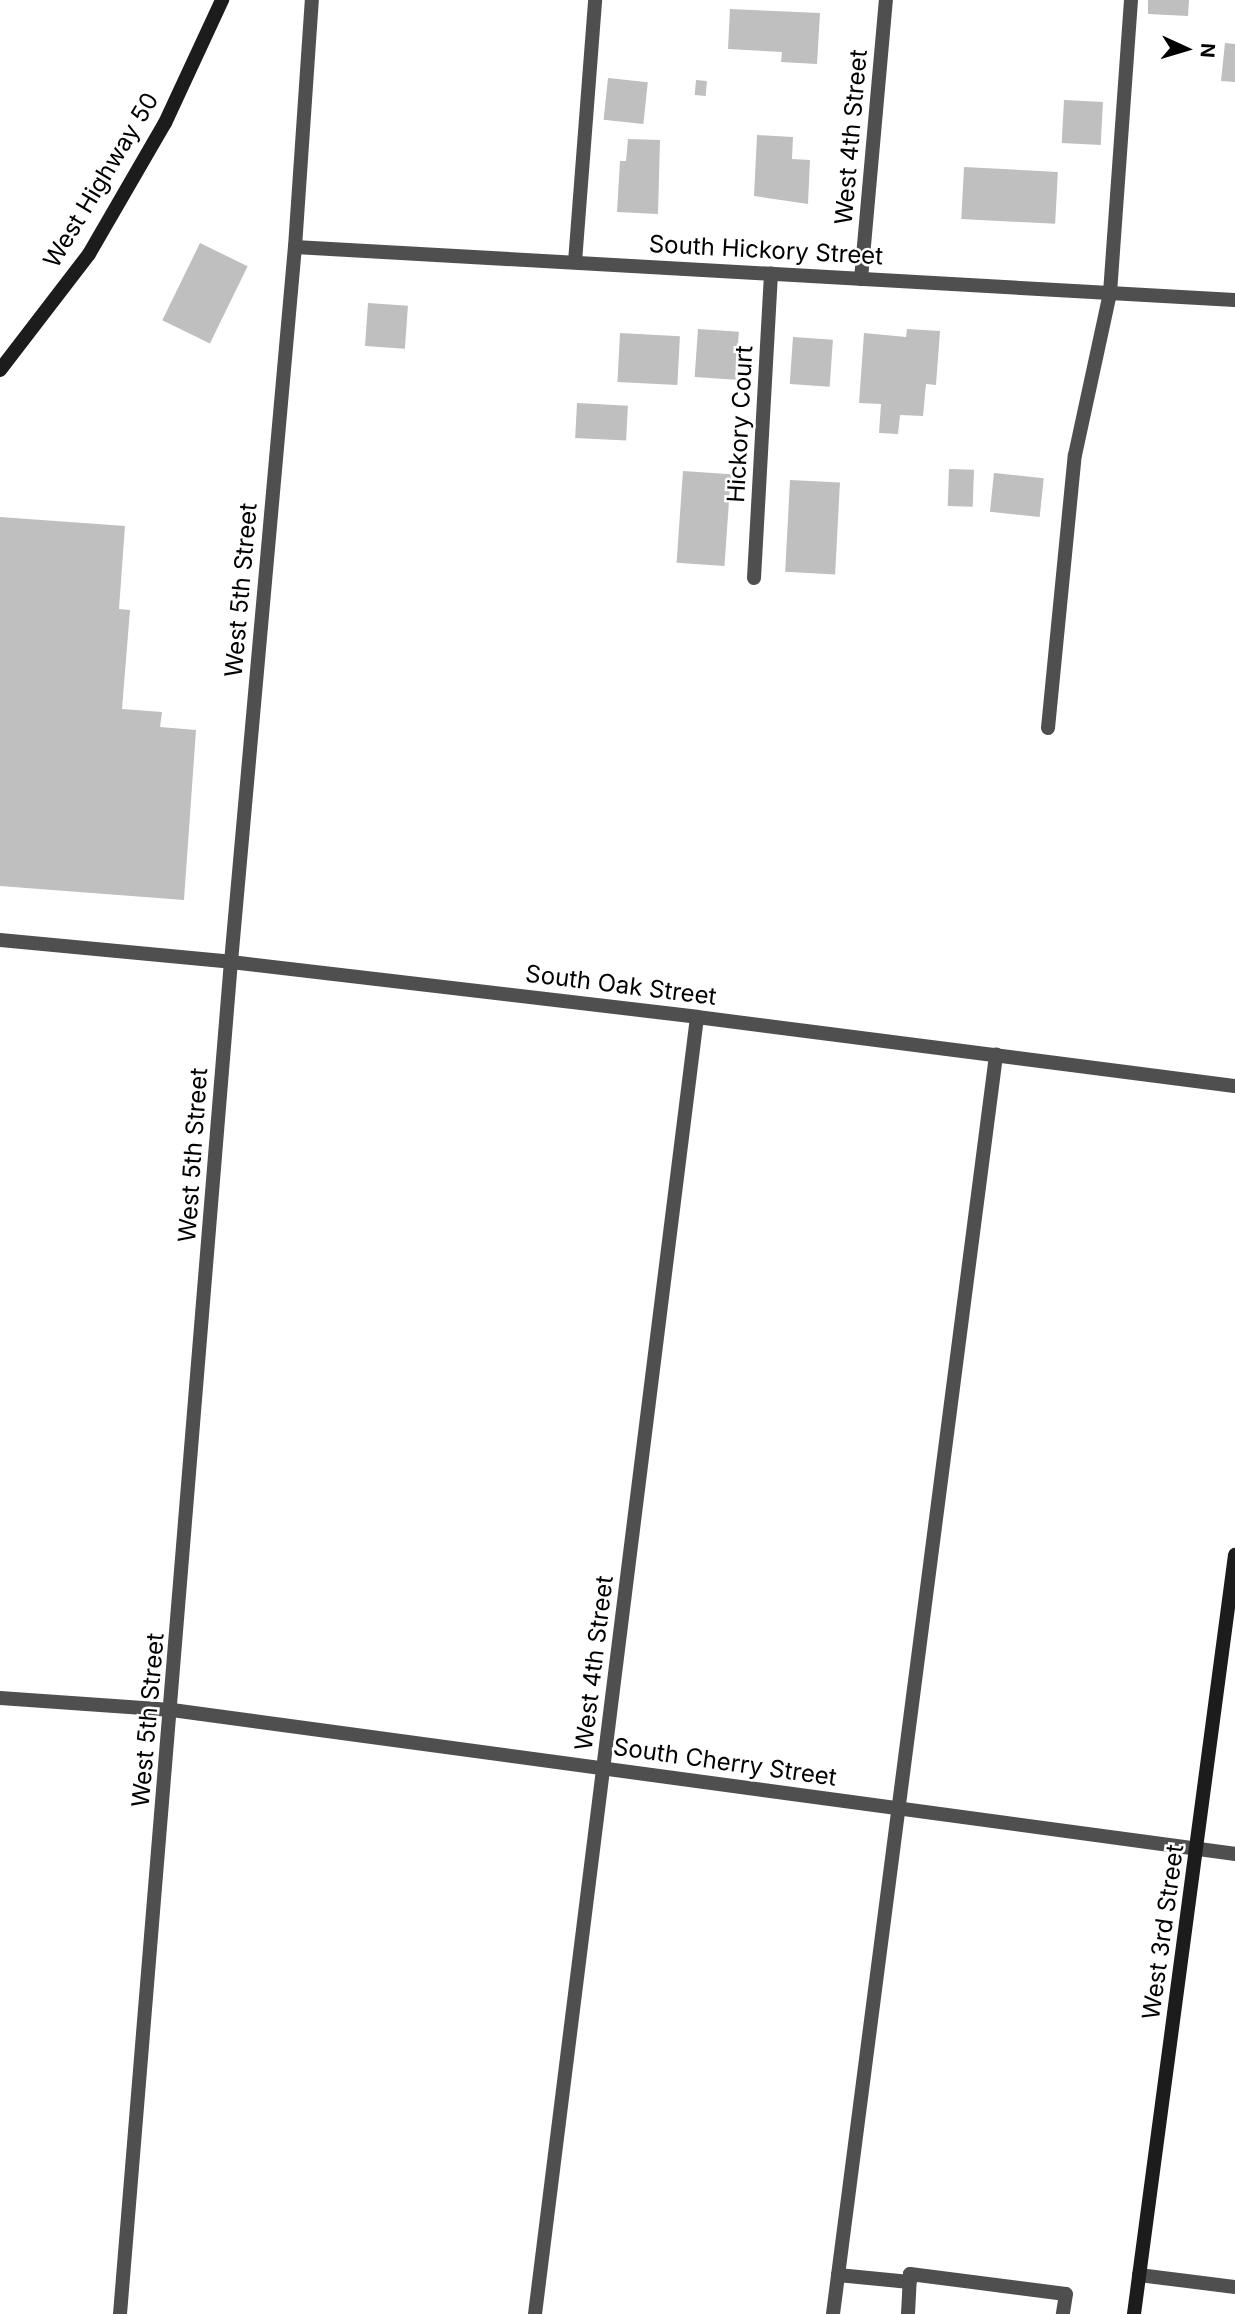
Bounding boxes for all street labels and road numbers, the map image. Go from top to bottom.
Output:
street label: West 4th Street [829,48,873,226]
street label: West Highway 50 [37,87,165,273]
street label: South Hickory Street [648,229,884,271]
street label: Hickory Court [722,345,758,503]
street label: West 5th Street [219,502,263,678]
street label: South Oak Street [524,959,718,1011]
street label: West 5th Street [173,1067,213,1243]
street label: West 4th Street [569,1574,619,1752]
street label: West 5th Street [126,1632,170,1808]
street label: South Cherry Street [611,1732,839,1792]
street label: West 3rd Street [1136,1843,1190,2021]

